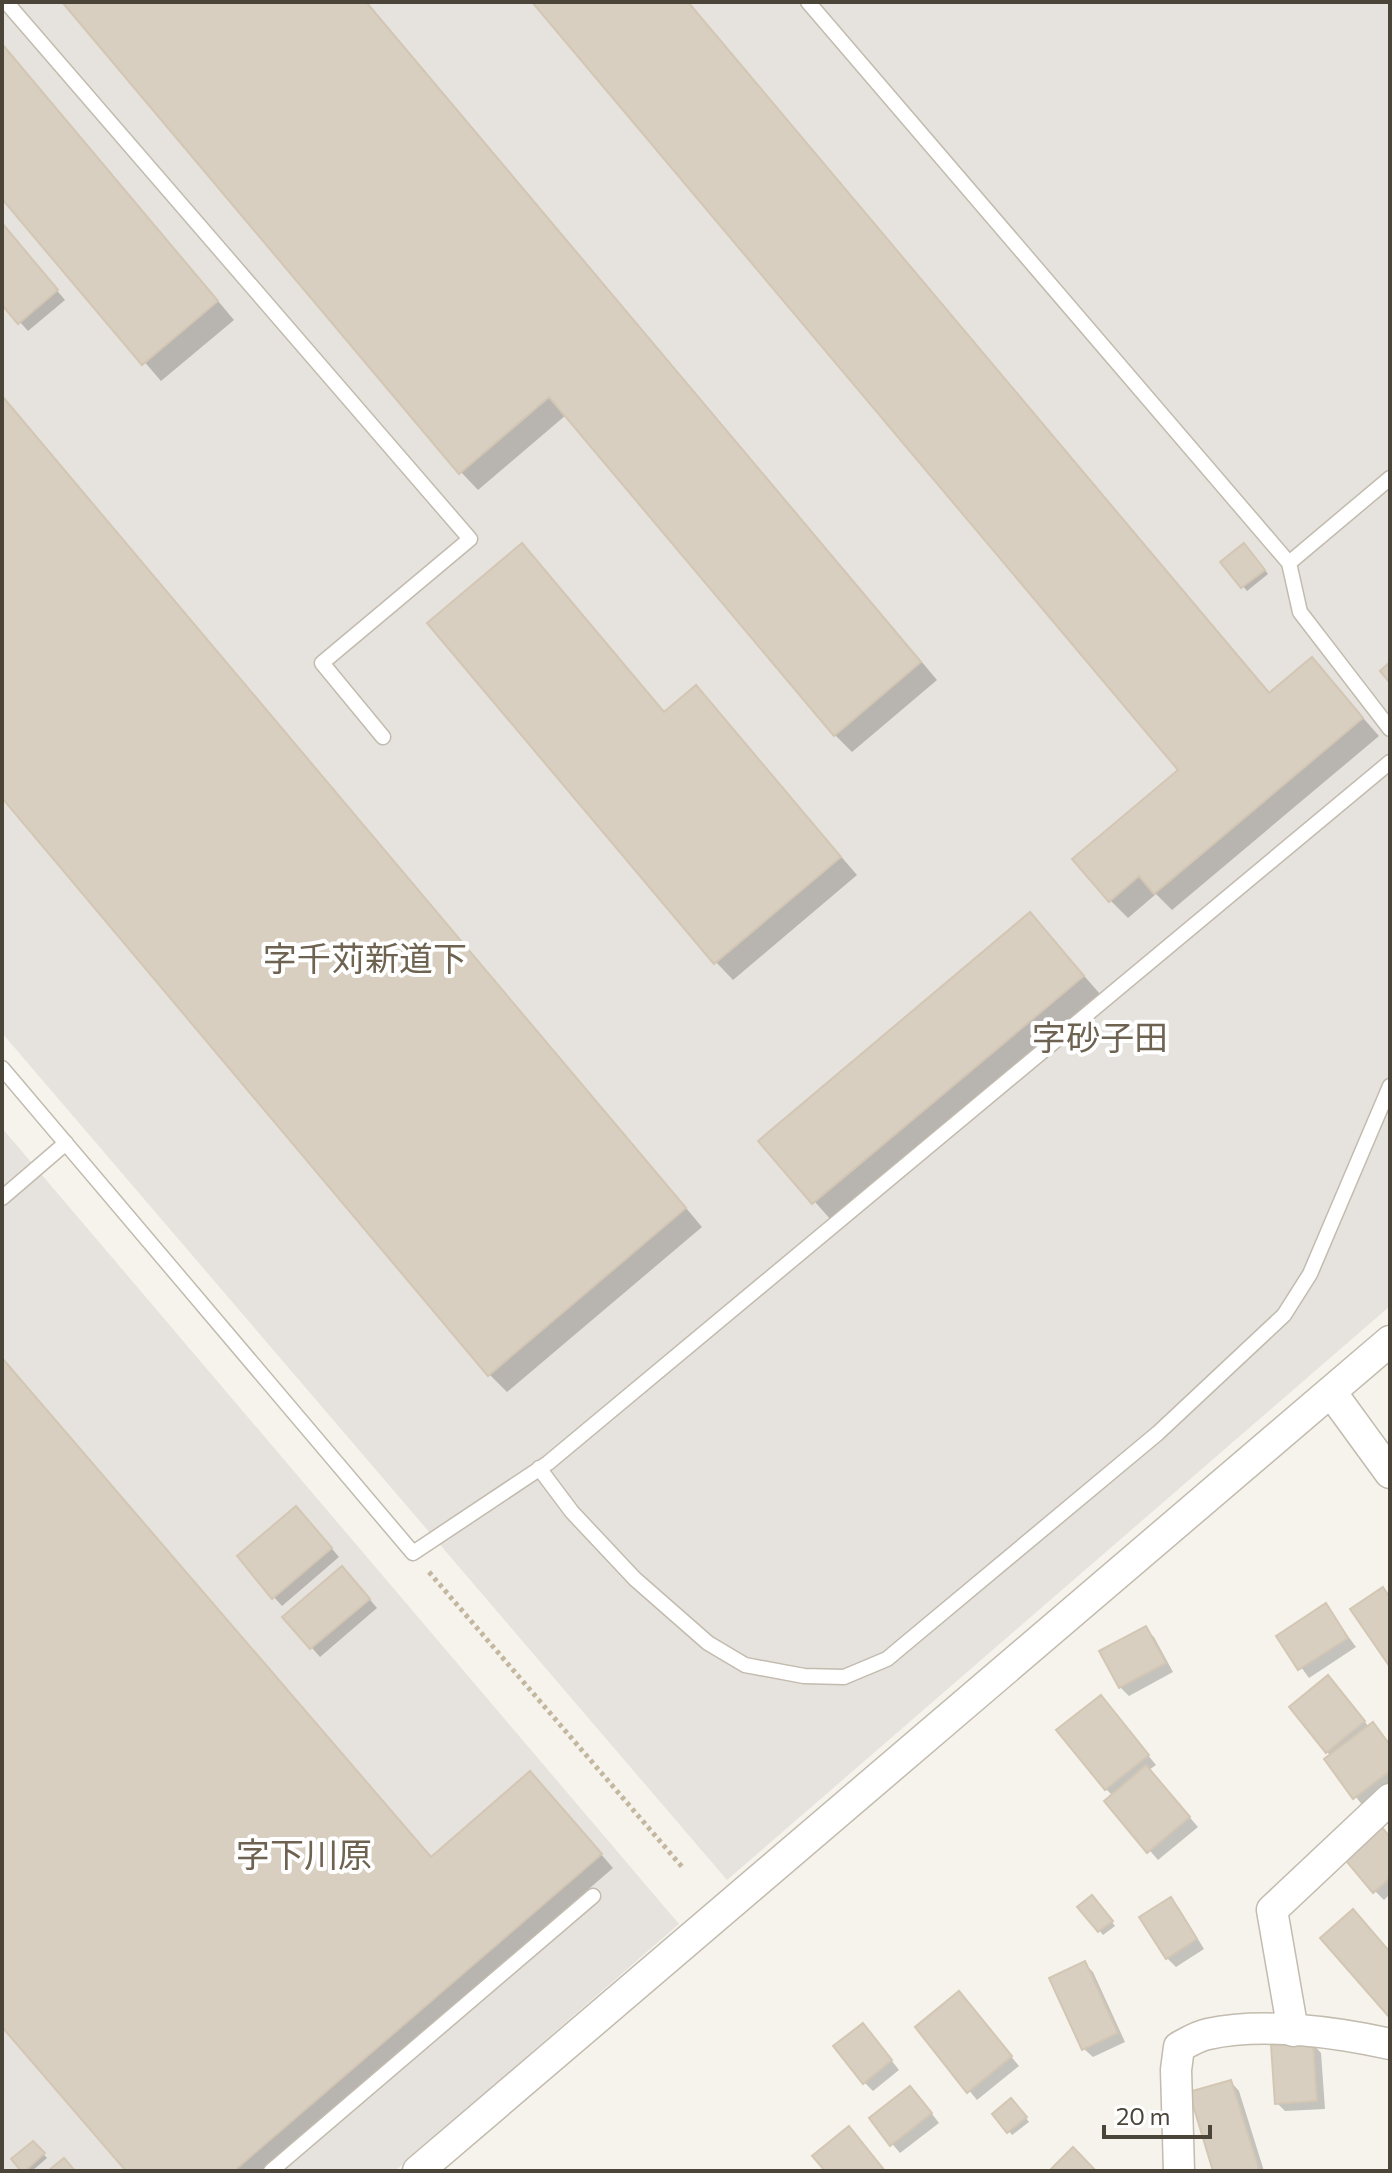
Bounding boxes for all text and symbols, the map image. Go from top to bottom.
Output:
district label: 字千苅新道下 [263,936,467,978]
district label: 字砂子田 [1032,1015,1168,1057]
district label: 字下川原 [236,1832,372,1874]
scale bar [1104,2089,1210,2139]
text: 20 m [1116,2101,1170,2130]

